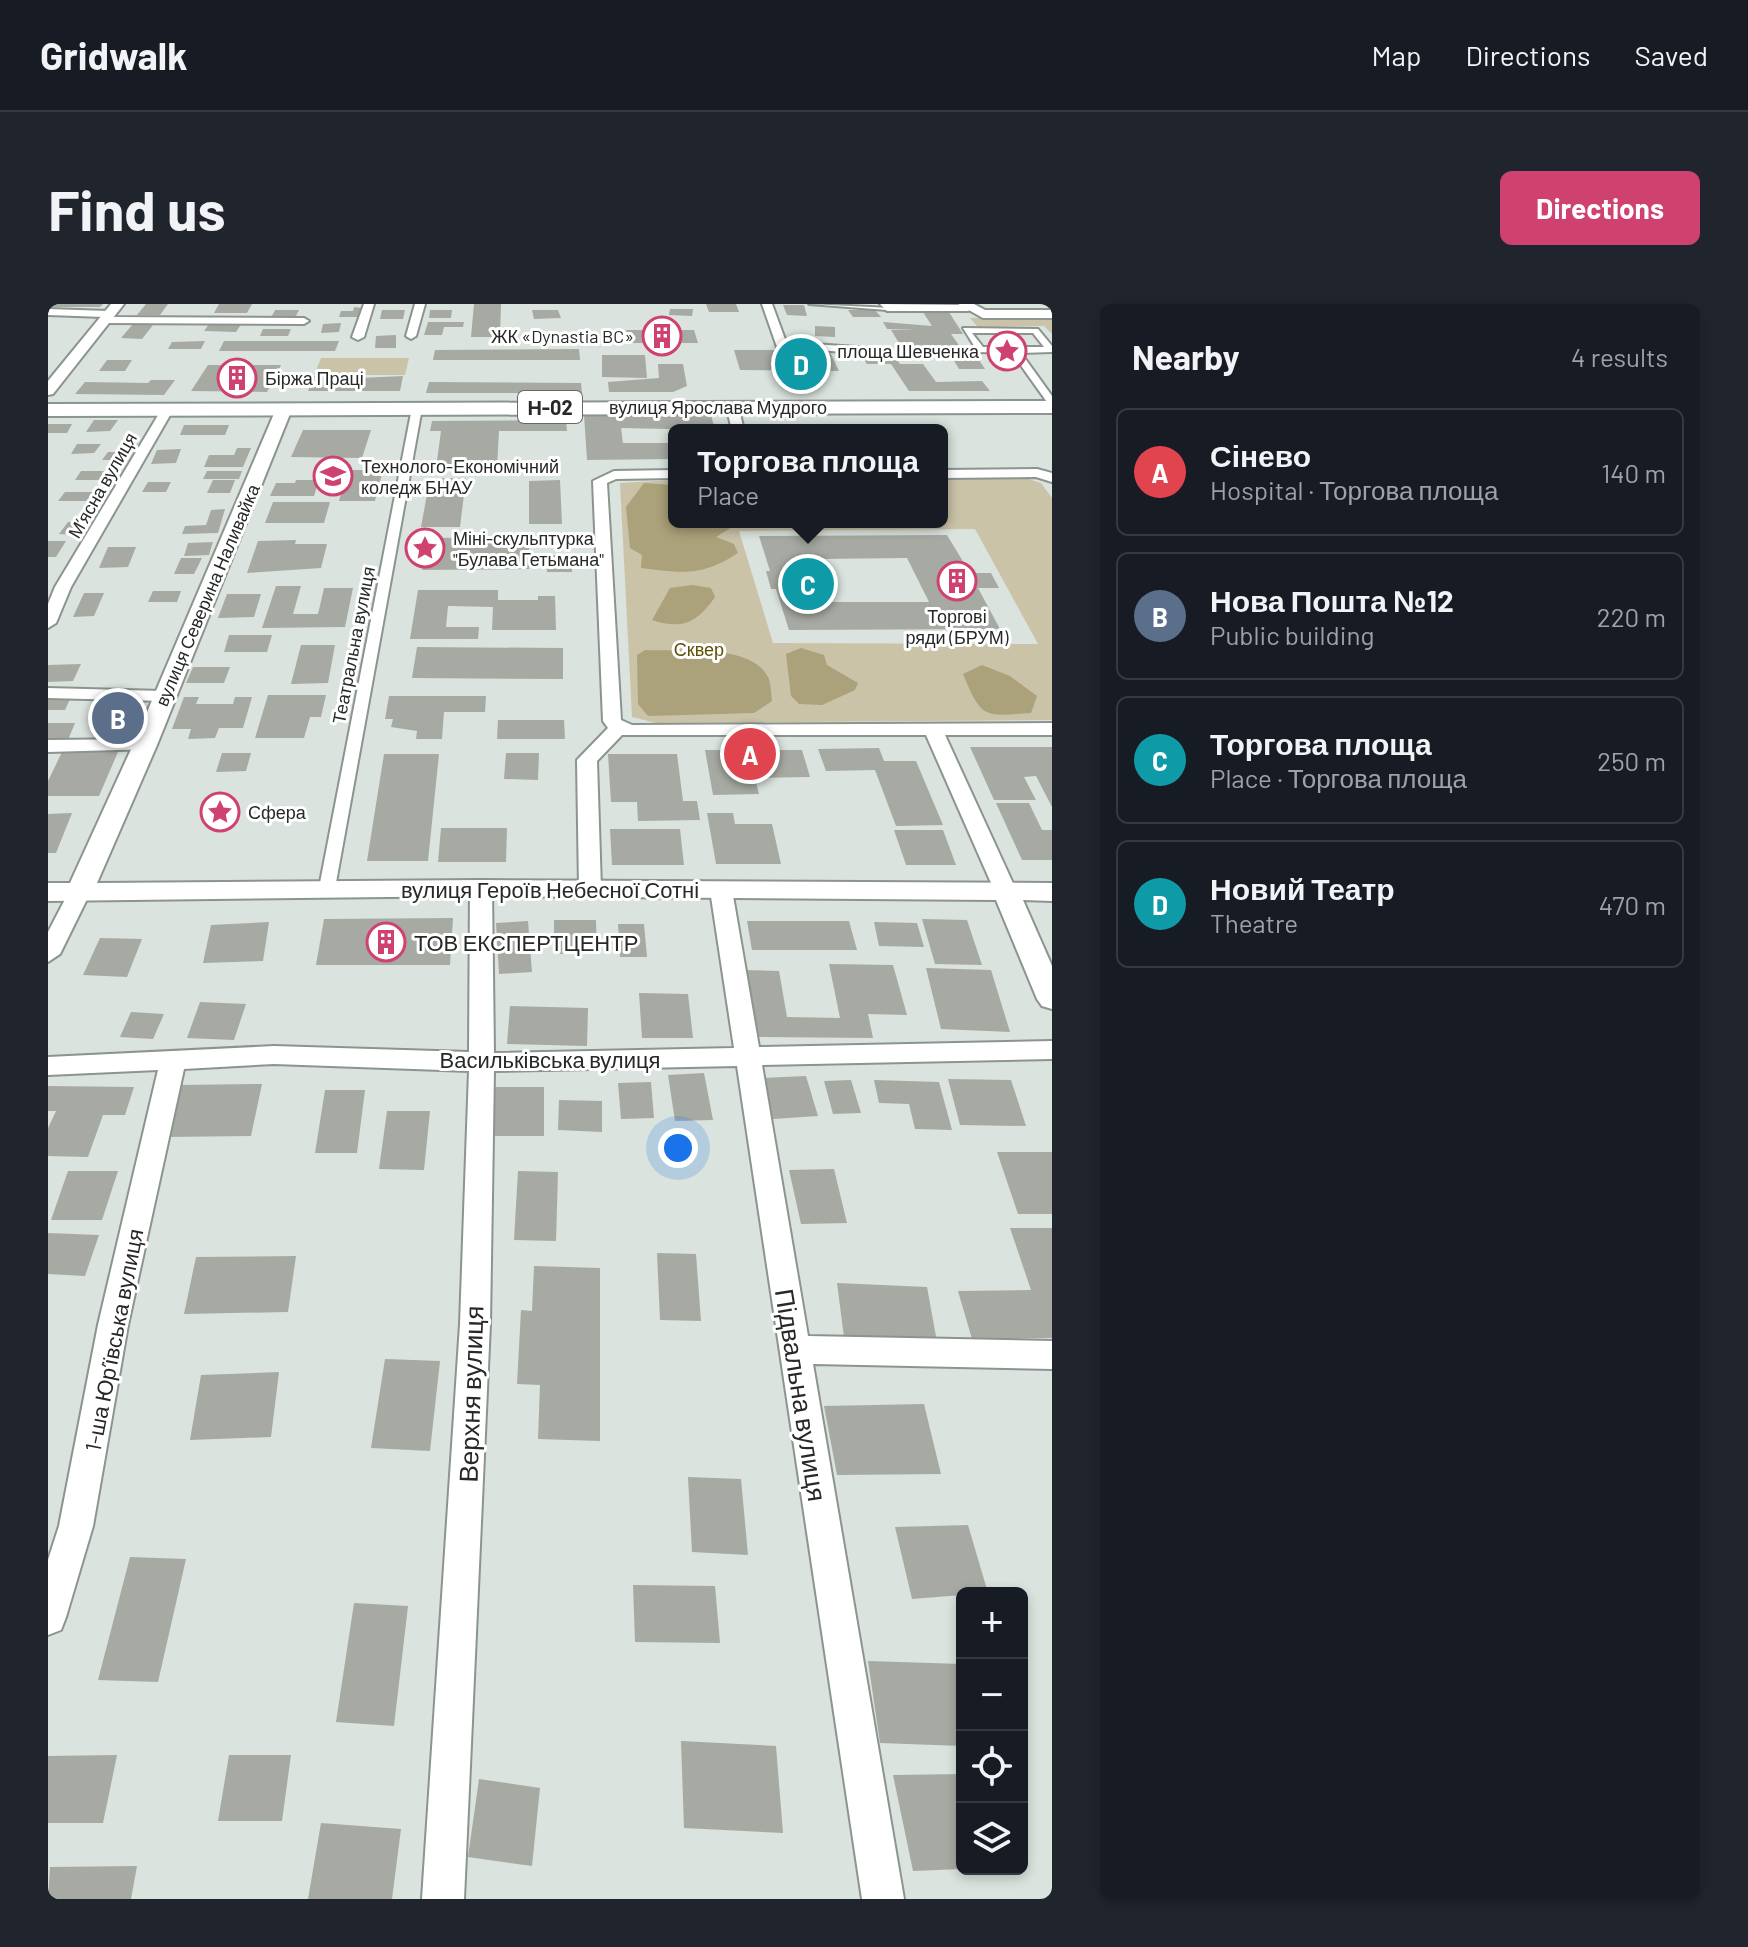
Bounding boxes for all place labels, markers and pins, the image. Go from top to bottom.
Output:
building icon: ЖК «Dynastia BC» [641,315,683,357]
place label: ЖК «Dynastia BC» [491,325,634,347]
place icon: площа Шевченка [986,330,1028,372]
pin: D [775,334,827,394]
place label: площа Шевченка [837,340,980,362]
building icon: Біржа Праці [216,357,258,399]
place label: Біржа Праці [265,367,364,389]
school or university icon: Технолого-Економічний коледж БНАУ [312,455,354,497]
place label: Технолого-Економічний коледж БНАУ [361,455,559,498]
place icon: Міні-скульптурка "Булава Гетьмана" [404,527,446,569]
place label: Міні-скульптурка "Булава Гетьмана" [453,527,604,570]
pin: C [782,554,834,614]
building icon: Торгові ряди (БРУМ) [936,560,978,602]
place label: Торгові ряди (БРУМ) [906,605,1009,648]
pin: B [92,688,144,748]
pin: A [724,724,776,784]
place icon: Сфера [199,791,241,833]
place label: Сфера [248,801,307,823]
building icon: ТОВ ЕКСПЕРТЦЕНТР [365,921,407,963]
place label: ТОВ ЕКСПЕРТЦЕНТР [414,929,638,956]

